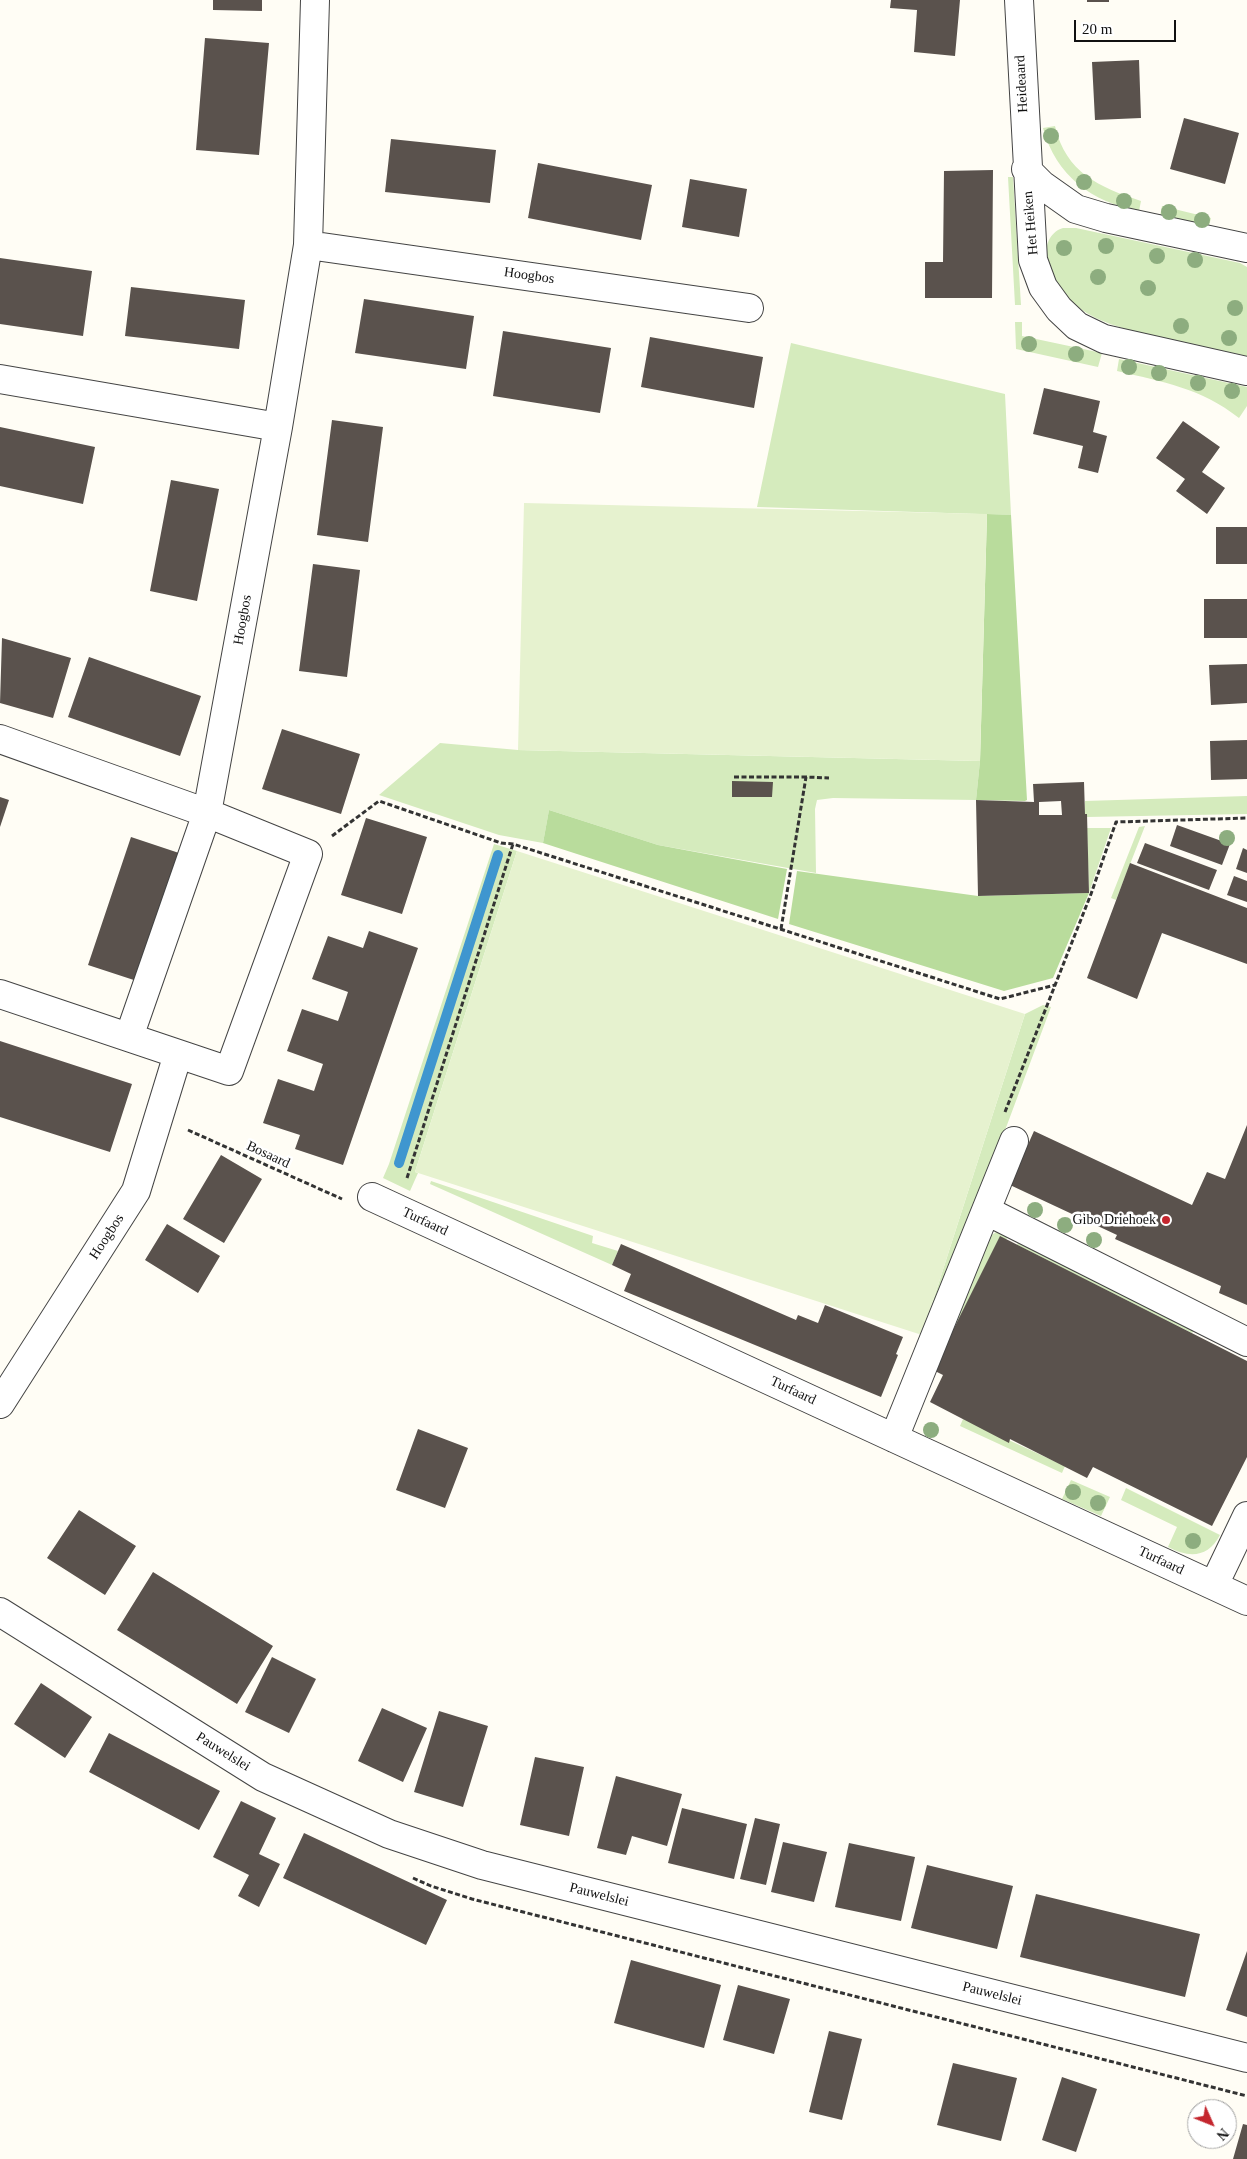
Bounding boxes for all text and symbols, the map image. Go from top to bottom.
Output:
scale bar [1077,10,1180,42]
text: 20 m [1082,21,1112,37]
street label: Heideaard [1012,55,1032,113]
street label: Het Heiken [1020,190,1042,256]
street label: Hoogbos [503,264,555,288]
street label: Hoogbos [230,594,256,646]
street label: Bosaard [244,1138,292,1172]
street label: Turfaard [399,1204,451,1240]
street label: Hoogbos [86,1211,128,1263]
place label: Gibo Driehoek [1072,1212,1156,1228]
marker: Gibo Driehoek [1160,1214,1172,1226]
street label: Turfaard [767,1373,819,1409]
street label: Turfaard [1135,1543,1187,1579]
street label: Pauwelslei [193,1729,253,1775]
street label: Pauwelslei [568,1880,630,1910]
street label: Pauwelslei [961,1979,1023,2009]
north arrow [1187,2099,1237,2149]
text: N [1214,2125,1231,2143]

